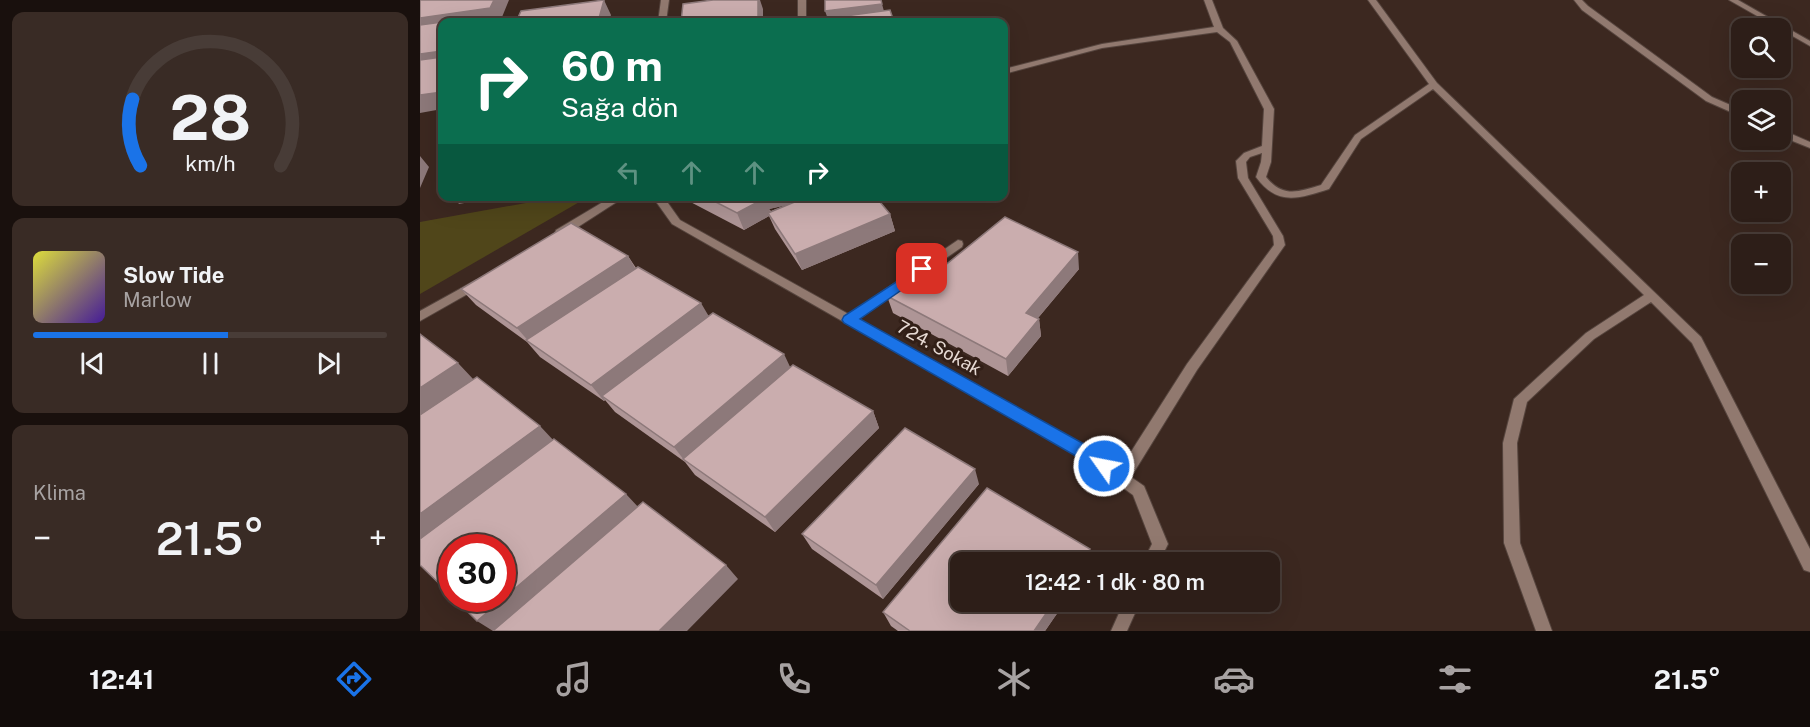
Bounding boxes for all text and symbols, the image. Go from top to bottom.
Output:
map controls [1731,18,1791,294]
button: search [1731,18,1791,78]
text: 60 m [561,41,663,90]
icon: right [462,42,540,120]
text: 28 [169,81,251,154]
button: layers [1731,90,1791,150]
text: Sağa dön [561,91,678,123]
text: km/h [185,152,235,177]
icon: left [612,156,645,189]
icon: ahead [675,156,708,189]
icon: ahead [738,156,771,189]
icon: right [801,156,834,189]
button: + [1731,162,1791,222]
button: − [1731,234,1791,294]
pin [896,243,947,294]
icon: arrive [905,252,938,285]
text: Slow Tide [123,262,224,288]
text: Marlow [123,288,192,312]
street label: 724. Sokak [893,316,985,379]
icon: previous [76,347,109,380]
icon: pause [194,347,227,380]
icon: next [312,347,345,380]
position arrow [1072,434,1136,498]
text: Klima [33,481,86,505]
text: 21.5° [156,512,264,565]
text: − [33,519,51,557]
text: + [369,519,387,557]
speed limit sign: 30 [438,534,516,612]
text: 12:42 · 1 dk · 80 m [1025,569,1205,595]
icon: directions [333,658,375,700]
icon: music [553,658,595,700]
icon: phone [773,658,815,700]
icon: climate [993,658,1035,700]
icon: car [1213,658,1255,700]
icon: filters [1434,658,1476,700]
text: 12:41 [89,663,154,695]
text: 21.5° [1654,663,1721,695]

